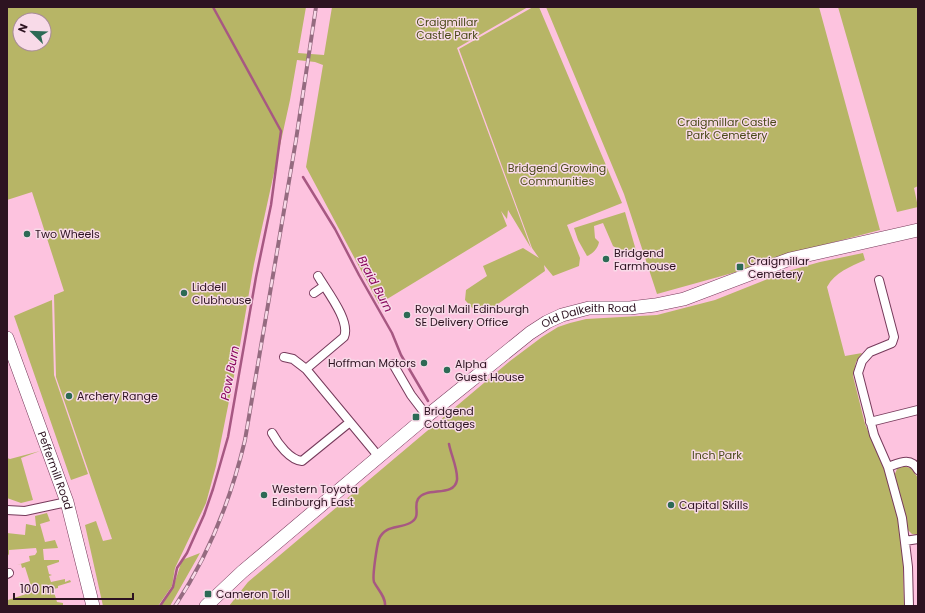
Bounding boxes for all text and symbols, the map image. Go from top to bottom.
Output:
north arrow [12,12,52,52]
park label: Craigmillar Castle Park [416,14,478,43]
text: N [14,21,32,35]
park label: Craigmillar Castle Park Cemetery [677,114,777,143]
park label: Bridgend Growing Communities [508,160,606,189]
place label: Two Wheels [35,226,100,242]
marker: Two Wheels [22,229,32,239]
place label: Bridgend Farmhouse [614,245,676,274]
water label: Braid Burn [353,252,397,315]
place label: Craigmillar Cemetery [748,253,809,282]
marker: Bridgend Farmhouse [601,254,611,264]
marker: Craigmillar Cemetery [735,262,745,272]
place label: Liddell Clubhouse [192,279,252,308]
marker: Liddell Clubhouse [179,288,189,298]
street label: Old Dalkeith Road [538,299,637,332]
place label: Royal Mail Edinburgh SE Delivery Office [415,301,529,330]
marker: Royal Mail Edinburgh SE Delivery Office [402,310,412,320]
water label: Pow Burn [216,344,243,402]
place label: Hoffman Motors [328,355,416,371]
place label: Alpha Guest House [455,356,525,385]
marker: Hoffman Motors [419,358,429,368]
marker: Alpha Guest House [442,365,452,375]
place label: Archery Range [77,388,158,404]
marker: Archery Range [64,391,74,401]
place label: Bridgend Cottages [424,403,475,432]
marker: Bridgend Cottages [411,412,421,422]
street label: Peffermill Road [34,429,77,511]
park label: Inch Park [692,447,742,463]
place label: Western Toyota Edinburgh East [272,481,358,510]
marker: Western Toyota Edinburgh East [259,490,269,500]
place label: Capital Skills [679,497,748,513]
marker: Capital Skills [666,500,676,510]
scale bar [14,575,133,601]
text: 100 m [20,580,54,597]
place label: Cameron Toll [216,586,290,602]
marker: Cameron Toll [203,589,213,599]

